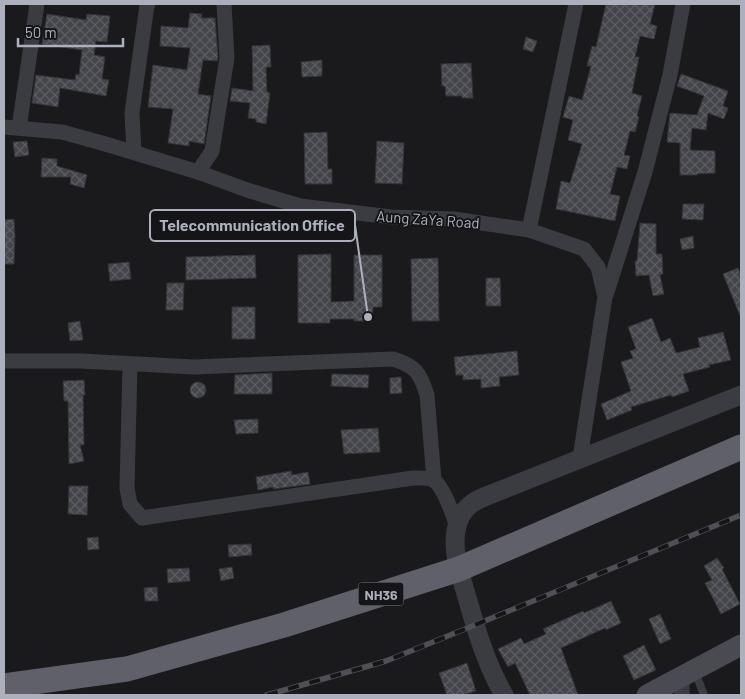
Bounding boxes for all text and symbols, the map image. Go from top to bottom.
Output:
scale bar [18,15,122,47]
text: 50 m [25,23,57,41]
street label: Aung ZaYa Road [376,206,480,232]
callout: Telecommunication Office [150,210,355,241]
text: Telecommunication Office [159,215,345,234]
road number: NH36 [358,582,404,606]

